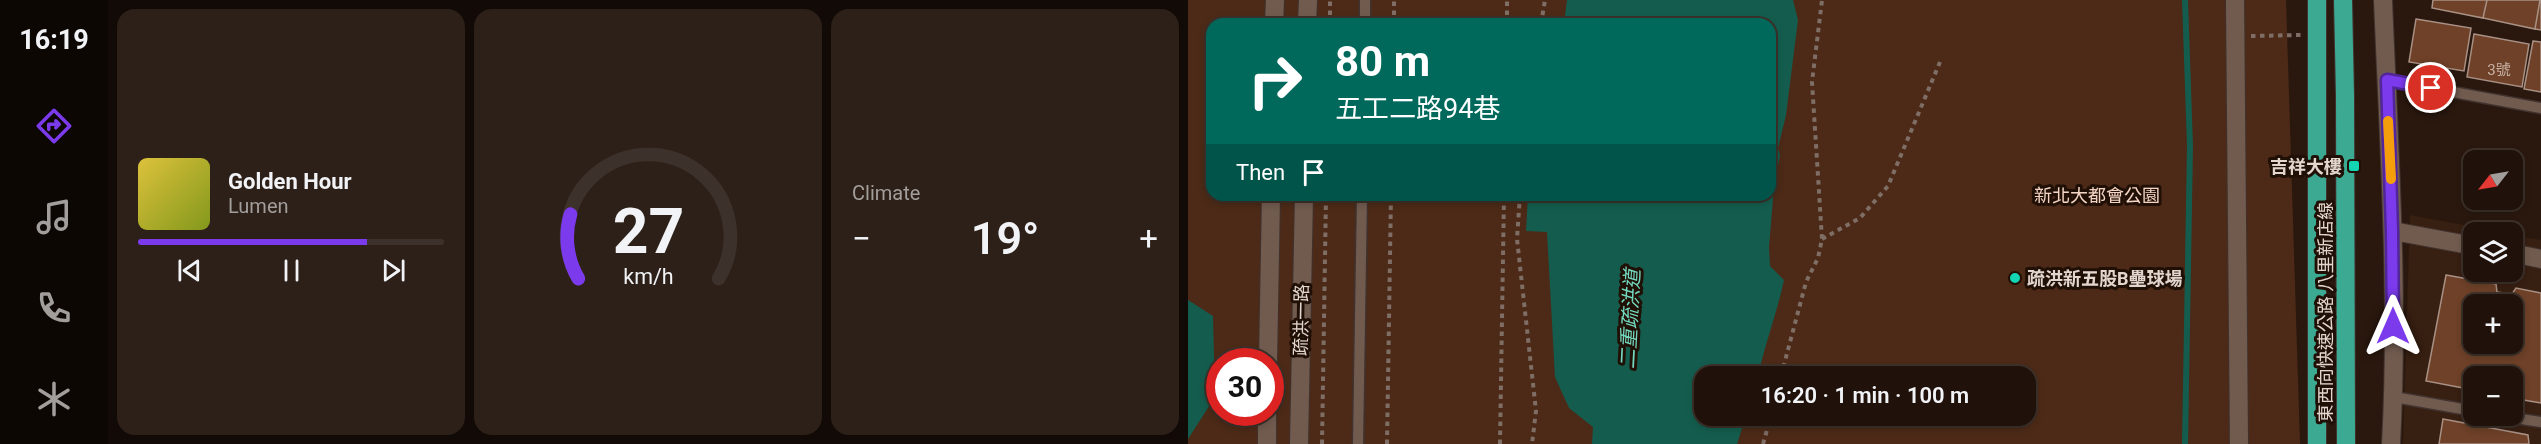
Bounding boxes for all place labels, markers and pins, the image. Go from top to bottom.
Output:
pin [2405,62,2456,113]
place label: 吉祥大樓 [2270,156,2342,177]
marker: 吉祥大樓 [2347,159,2361,173]
place label: 疏洪新五股B壘球場 [2027,268,2183,289]
marker: 疏洪新五股B壘球場 [2008,271,2022,285]

